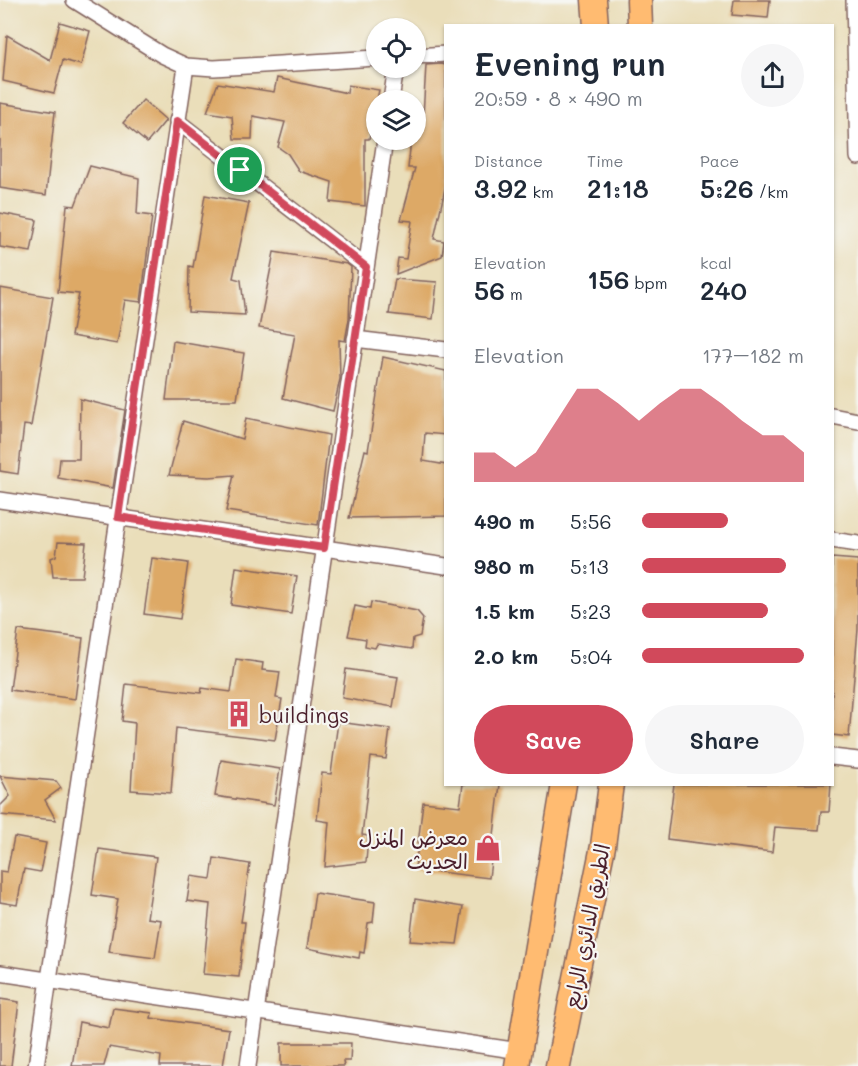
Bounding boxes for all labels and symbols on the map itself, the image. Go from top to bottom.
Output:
pin [214,144,265,195]
building icon: buildings [224,699,254,729]
place label: buildings [259,701,349,728]
place label: معرض المنزل الحديث [358,823,468,874]
shop icon: معرض المنزل الحديث [473,833,503,863]
street label: الطريق الدائري الرابع [557,841,618,1011]

